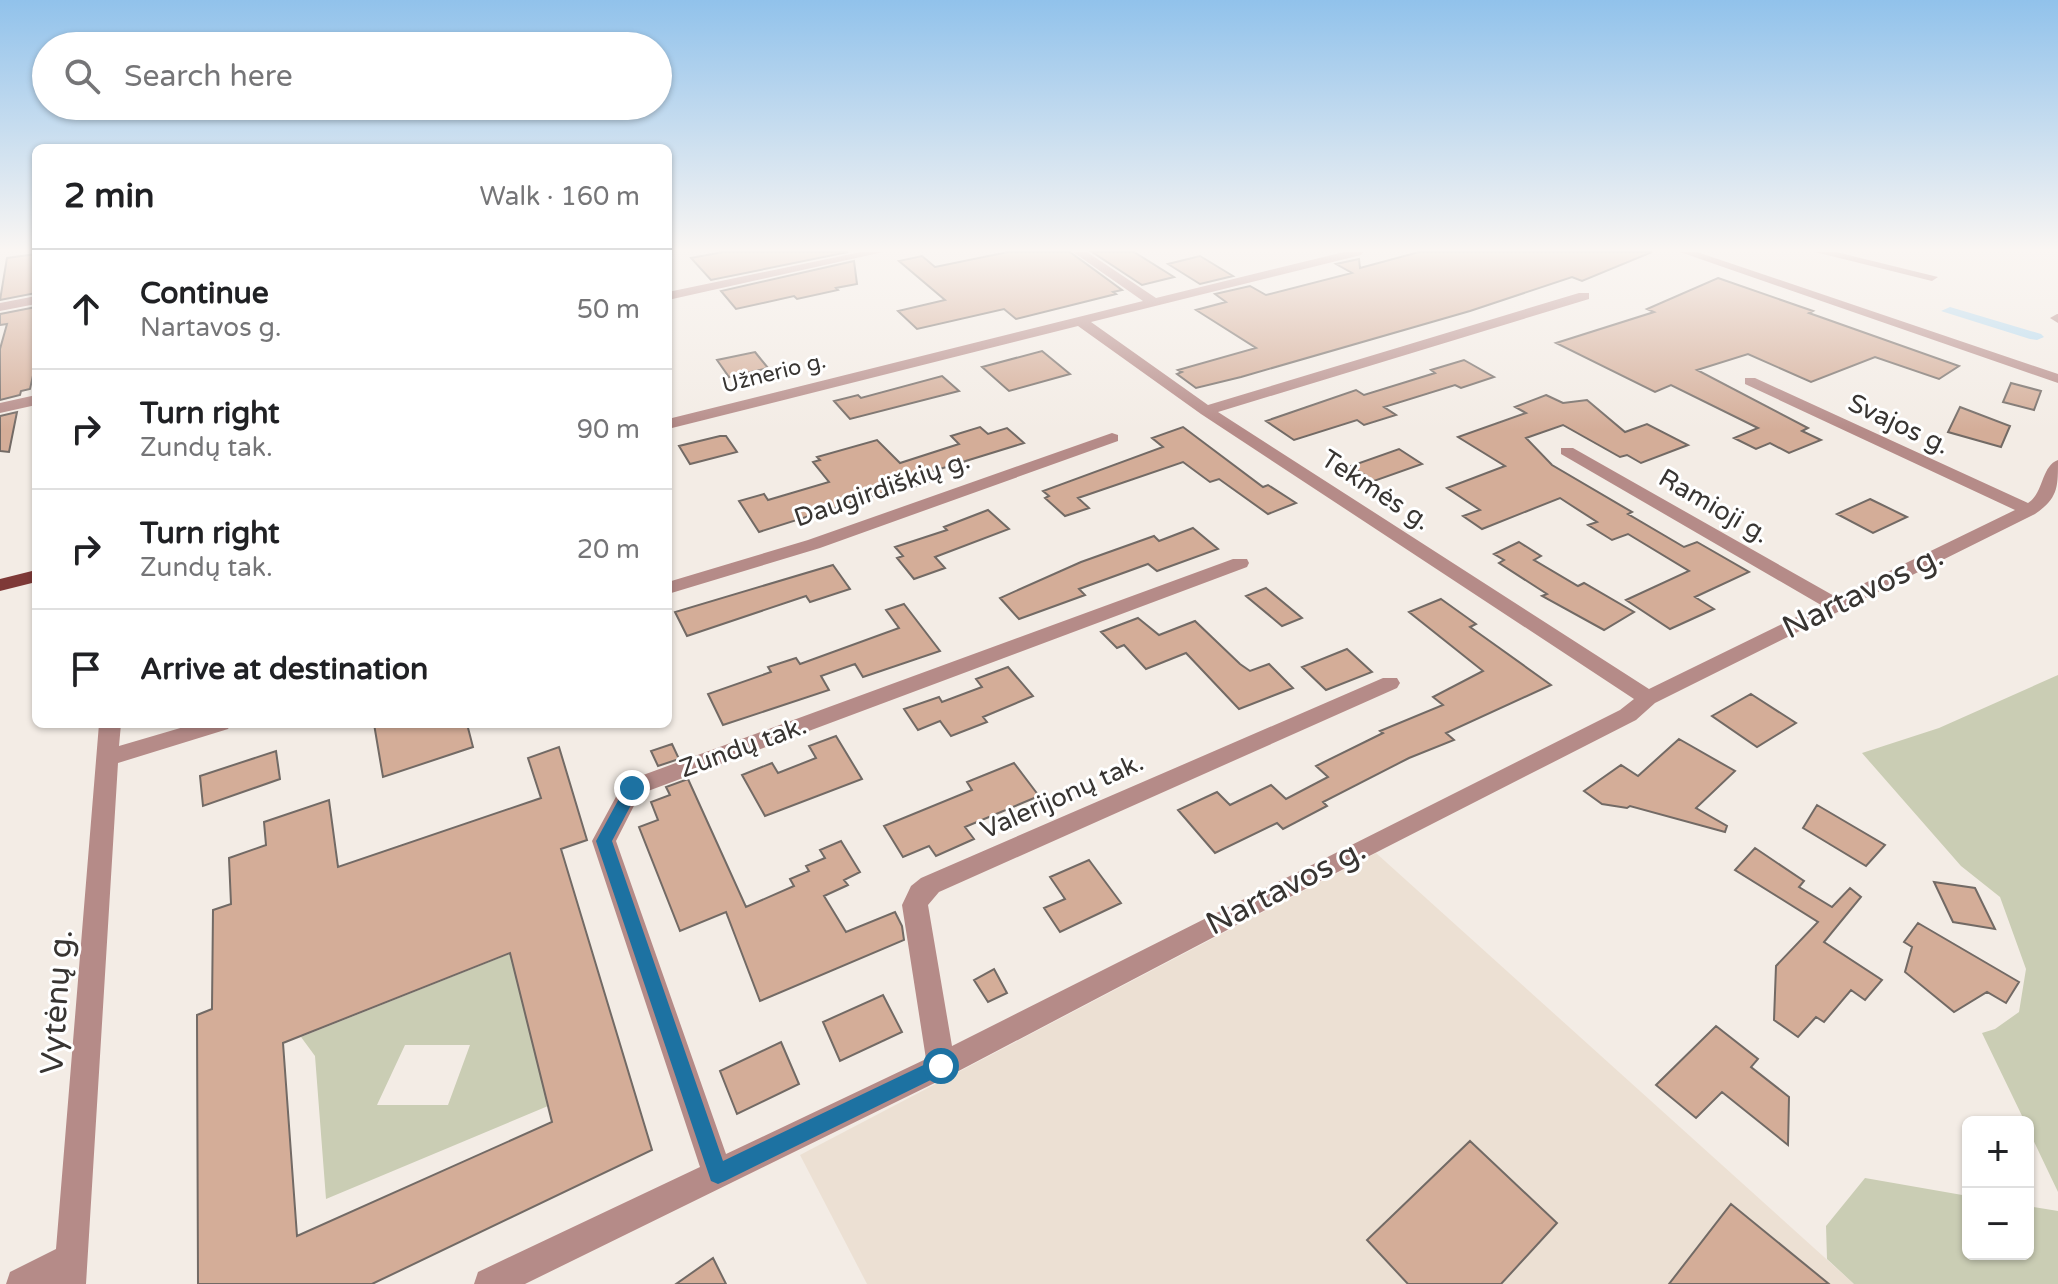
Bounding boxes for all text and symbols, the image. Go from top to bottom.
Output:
search box [32,32,672,120]
icon: search [60,54,104,98]
text: Search here [124,58,293,95]
text: 2 min [64,176,155,217]
text: Walk · 160 m [480,181,640,212]
text: Continue [140,275,269,312]
icon: ahead [64,287,108,331]
text: 50 m [577,294,640,325]
text: Nartavos g. [140,312,282,343]
street label: Užnerio g. [719,348,829,398]
street label: Svajos g. [1843,387,1955,461]
text: Turn right [140,395,280,432]
icon: right [64,407,108,451]
text: 90 m [577,414,640,445]
text: Zundų tak. [140,432,273,463]
street label: Tekmės g. [1316,443,1436,537]
street label: Daugirdiškių g. [790,444,974,534]
street label: Ramioji g. [1653,462,1775,550]
text: Turn right [140,515,280,552]
icon: right [64,527,108,571]
text: 20 m [577,534,640,565]
street label: Nartavos g. [1776,537,1950,647]
text: Zundų tak. [140,552,273,583]
icon: arrive [64,647,108,691]
text: Arrive at destination [140,651,428,688]
street label: Zundų tak. [675,710,811,784]
street label: Valerijonų tak. [976,746,1148,846]
route end [614,770,650,806]
street label: Nartavos g. [1200,831,1372,943]
street label: Vytėnų g. [33,928,81,1076]
route start [923,1048,959,1084]
map controls [1962,1116,2034,1260]
button: + [1962,1116,2034,1188]
button: − [1962,1188,2034,1260]

